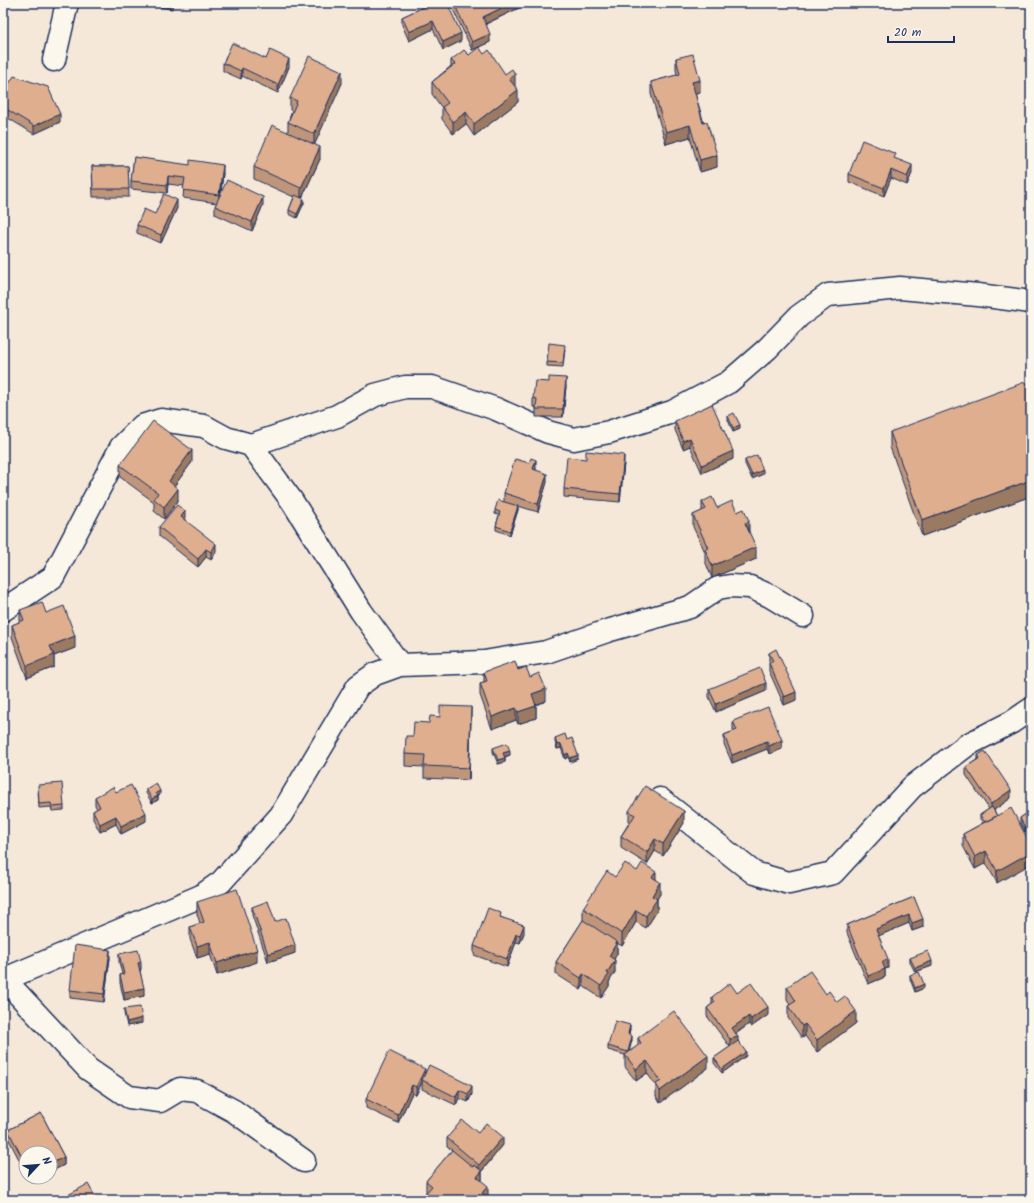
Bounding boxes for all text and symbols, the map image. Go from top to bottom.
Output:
scale bar [888,18,954,44]
text: 20 m [894,23,922,42]
north arrow [18,1145,58,1185]
text: N [36,1154,56,1168]

